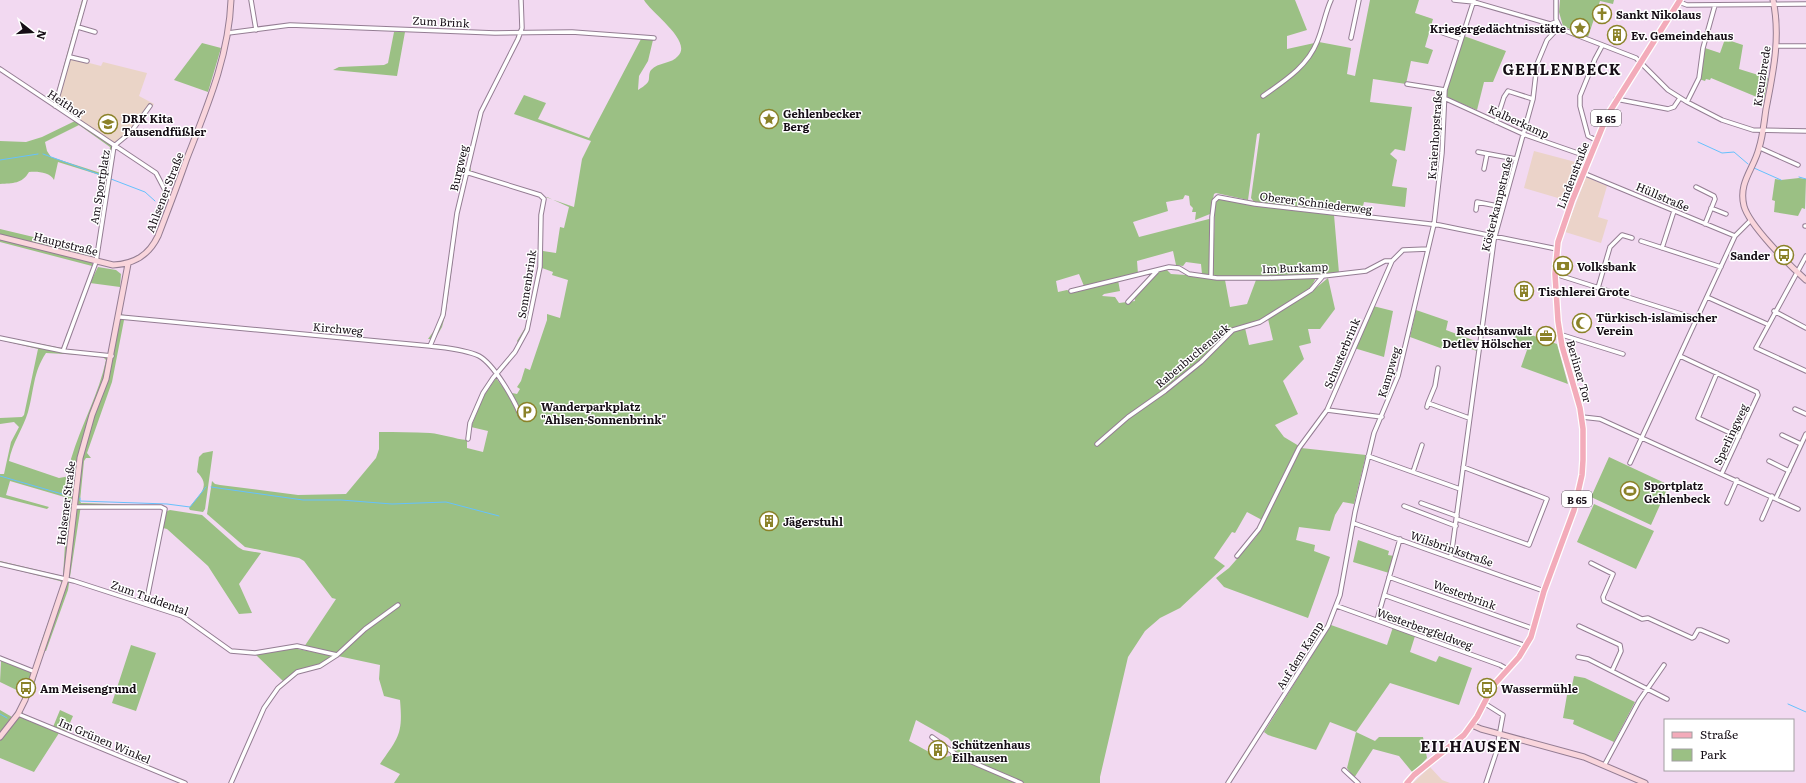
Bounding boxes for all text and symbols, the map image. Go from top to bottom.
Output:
church icon: Sankt Nikolaus [1591,3,1613,25]
place label: Sankt Nikolaus [1616,6,1701,22]
north arrow [12,12,52,52]
street label: Zum Brink [412,12,470,30]
place icon: Kriegergedächtnisstätte [1569,17,1591,39]
place label: Kriegergedächtnisstätte [1430,20,1566,36]
building icon: Ev. Gemeindehaus [1606,24,1628,46]
place label: Ev. Gemeindehaus [1631,27,1734,43]
text: N [34,28,52,42]
street label: Kreuzbrede [1748,44,1774,107]
district label: GEHLENBECK [1502,57,1622,80]
street label: Heithof [45,85,88,121]
street label: Kraienhopstraße [1423,90,1445,180]
street label: Kalberkamp [1486,100,1552,142]
place label: Gehlenbecker Berg [783,105,861,134]
place icon: Gehlenbecker Berg [758,108,780,130]
place label: DRK Kita Tausendfüßler [122,110,206,139]
road number: B 65 [1591,110,1621,126]
school or university icon: DRK Kita Tausendfüßler [97,113,119,135]
street label: Lindenstraße [1552,139,1592,211]
street label: Burgweg [445,143,471,193]
street label: Am Sportplatz [85,148,113,226]
street label: Ahlsener Straße [141,149,187,234]
street label: Kösterkampstraße [1476,155,1516,253]
street label: Hüllstraße [1634,178,1692,215]
street label: Oberer Schniederweg [1259,187,1374,217]
street label: Hauptstraße [32,227,100,259]
bus stop icon: Sander [1773,244,1795,266]
place label: Sander [1730,247,1770,263]
street label: Sonnenbrink [513,248,539,319]
bank icon: Volksbank [1552,255,1574,277]
street label: Im Burkamp [1262,258,1329,276]
place label: Volksbank [1577,258,1637,274]
building icon: Tischlerei Grote [1513,280,1535,302]
place label: Tischlerei Grote [1538,283,1629,299]
place label: Türkisch-islamischer Verein [1596,309,1717,338]
mosque icon: Türkisch-islamischer Verein [1571,312,1593,334]
street label: Schusterbrink [1319,315,1363,391]
street label: Kirchweg [312,318,365,338]
street label: Rabenbuchensiek [1151,319,1233,391]
place label: Rechtsanwalt Detlev Hölscher [1443,322,1532,351]
office icon: Rechtsanwalt Detlev Hölscher [1535,325,1557,347]
street label: Berliner Tor [1563,338,1597,405]
street label: Kampweg [1373,344,1404,399]
place label: Wanderparkplatz "Ahlsen-Sonnenbrink" [541,398,666,427]
street label: Sperlingweg [1709,400,1752,467]
parking icon: Wanderparkplatz "Ahlsen-Sonnenbrink" [516,401,538,423]
street label: Holsener Straße [52,460,78,546]
place label: Sportplatz Gehlenbeck [1644,477,1711,506]
sports icon: Sportplatz Gehlenbeck [1619,480,1641,502]
road number: B 65 [1562,491,1592,507]
building icon: Jägerstuhl [758,510,780,532]
place label: Jägerstuhl [783,513,843,529]
street label: Wilsbrinkstraße [1408,526,1496,570]
street label: Westerbrink [1431,575,1499,613]
street label: Zum Tuddental [109,576,191,619]
street label: Westerbergfeldweg [1375,603,1476,653]
street label: Auf dem Kamp [1272,618,1326,692]
bus stop icon: Am Meisengrund [15,677,37,699]
bus stop icon: Wassermühle [1476,677,1498,699]
place label: Am Meisengrund [40,680,136,696]
place label: Wassermühle [1501,680,1578,696]
street label: Im Grünen Winkel [56,713,154,767]
legend [1664,719,1794,771]
text: Straße [1700,725,1738,743]
district label: EILHAUSEN [1420,734,1522,757]
place label: Schützenhaus Eilhausen [952,736,1031,765]
building icon: Schützenhaus Eilhausen [927,739,949,761]
text: Park [1700,745,1727,763]

